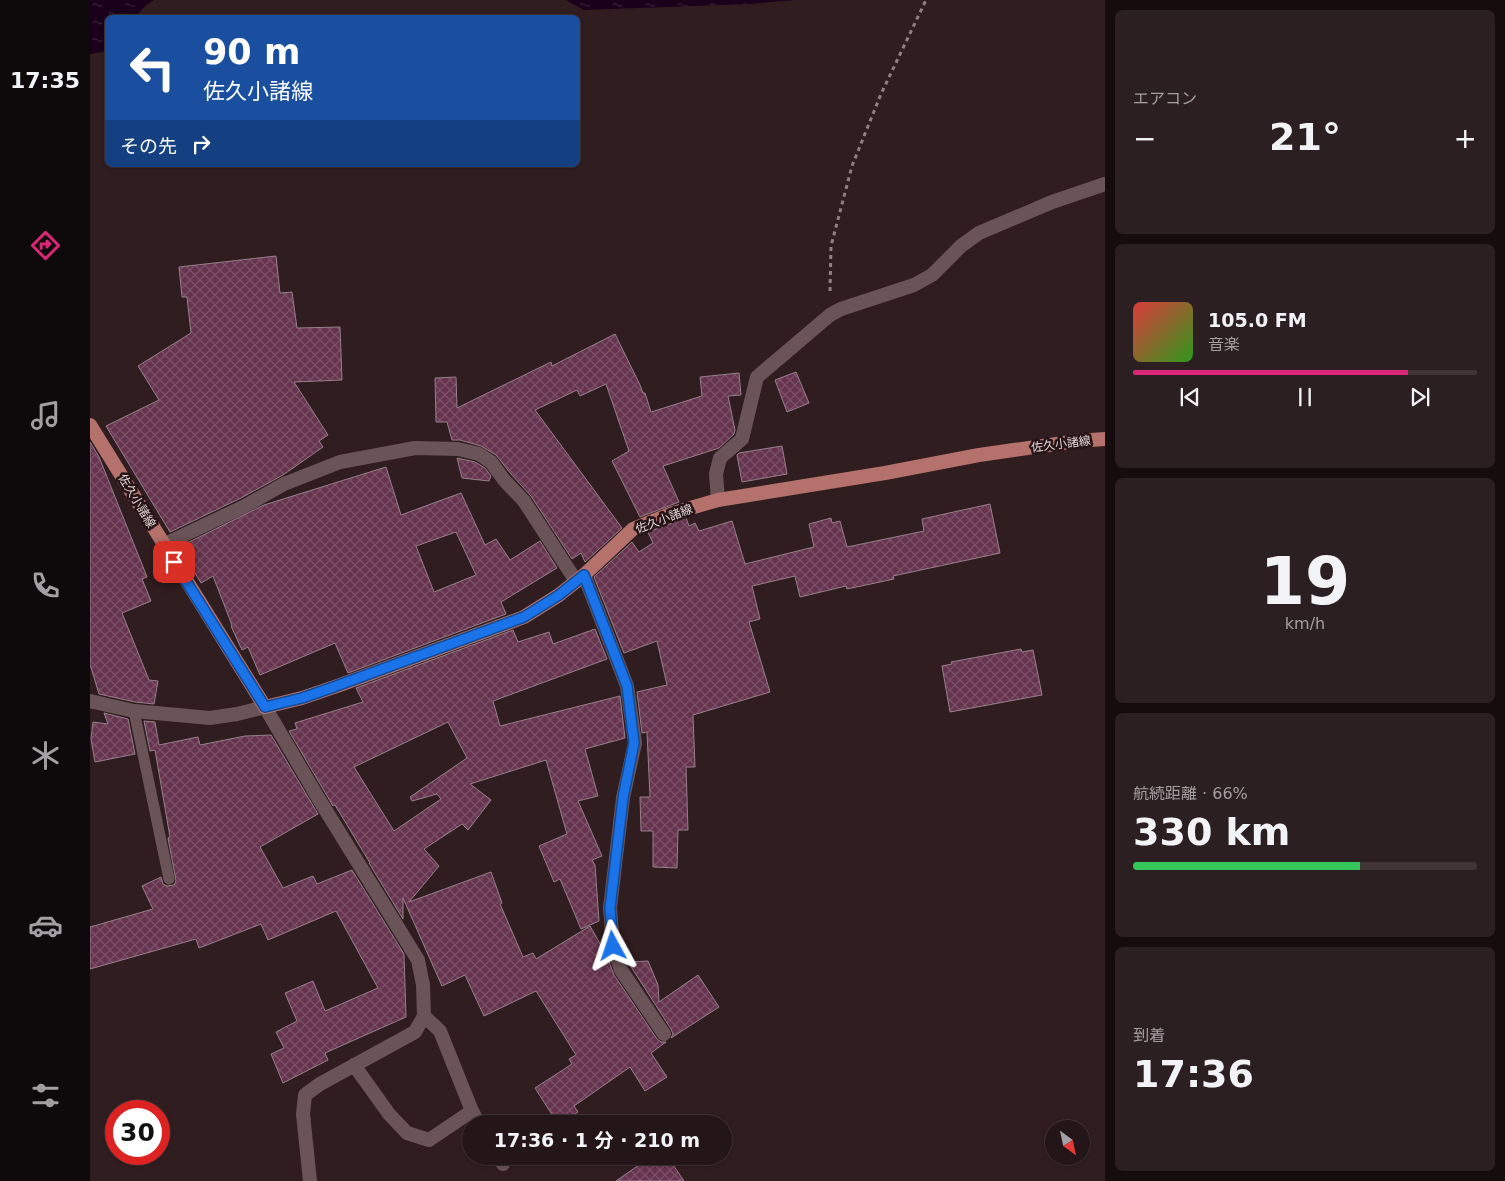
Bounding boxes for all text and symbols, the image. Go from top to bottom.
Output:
text: 90 m [203,32,300,72]
icon: left [120,35,185,100]
text: 17:35 [10,68,80,93]
text: 佐久小諸線 [203,79,313,104]
text: エアコン [1133,89,1197,108]
text: 21° [1269,115,1341,159]
text: − [1133,122,1156,155]
text: + [1454,122,1477,155]
icon: right [187,130,215,158]
text: その先 [120,135,177,157]
icon: directions [28,228,63,263]
text: 105.0 FM [1208,309,1307,331]
text: 音楽 [1208,335,1240,354]
icon: previous [1176,383,1204,411]
icon: pause [1291,383,1319,411]
icon: next [1406,383,1434,411]
icon: music [28,398,63,433]
street label: 佐久小諸線 [1030,433,1092,455]
street label: 佐久小諸線 [116,472,158,530]
street label: 佐久小諸線 [633,502,695,536]
pin [153,541,195,583]
text: 19 [1260,544,1350,619]
icon: arrive [160,548,188,576]
icon: phone [28,568,63,603]
text: km/h [1285,614,1325,633]
icon: climate [28,738,63,773]
text: 航続距離 · 66% [1133,784,1248,803]
text: 330 km [1133,810,1290,854]
icon: car [28,908,63,943]
position arrow [586,919,638,971]
text: 到着 [1133,1026,1165,1045]
text: 17:36 [1133,1052,1254,1096]
icon: filters [28,1078,63,1113]
speed limit sign: 30 [105,1100,170,1165]
north arrow [1045,1120,1090,1165]
map controls [1045,1120,1090,1165]
text: 17:36 · 1 分 · 210 m [494,1129,700,1151]

